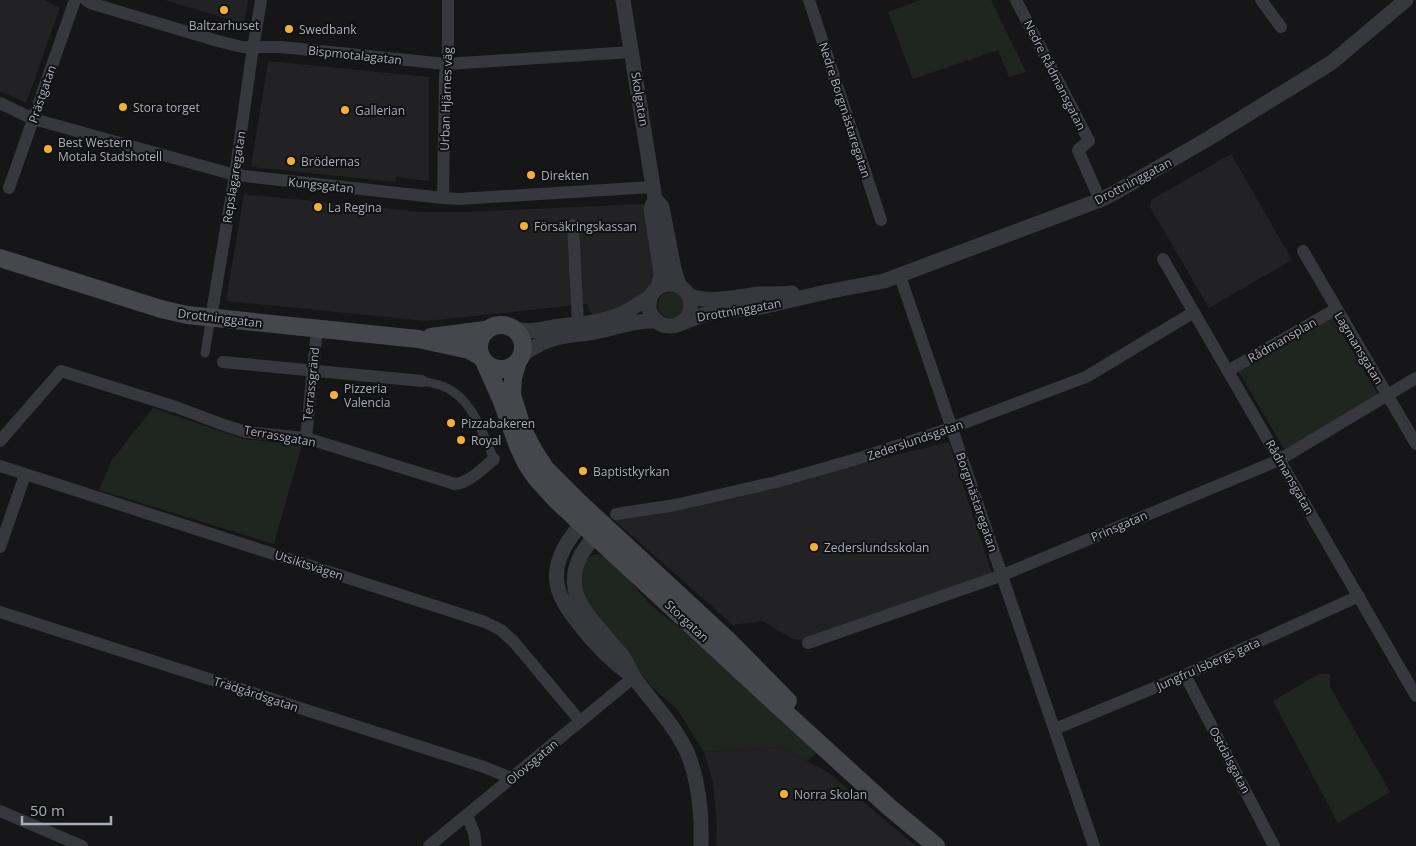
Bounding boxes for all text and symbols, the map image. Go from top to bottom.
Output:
marker: Baltzarhuset [218,4,230,16]
place label: Baltzarhuset [189,17,259,34]
street label: Nedre Rådmansgatan [1020,17,1090,133]
place label: Swedbank [299,21,357,38]
marker: Swedbank [283,23,295,35]
street label: Nedre Borgmästaregatan [815,40,875,180]
street label: Bispmotalagatan [307,42,403,68]
street label: Urban Hjärnes väg [436,46,456,151]
street label: Prästgatan [24,63,60,125]
street label: Skolgatan [627,71,653,127]
place label: Stora torget [133,99,200,116]
marker: Stora torget [117,101,129,113]
place label: Gallerian [355,102,405,119]
marker: Gallerian [339,104,351,116]
street label: Repslagaregatan [218,130,250,224]
place label: Best Western Motala Stadshotell [58,134,162,165]
marker: Best Western Motala Stadshotell [42,143,54,155]
place label: Brödernas [301,153,360,170]
street label: Drottninggatan [1091,154,1175,208]
marker: Brödernas [285,155,297,167]
place label: Direkten [541,167,589,184]
marker: Direkten [525,169,537,181]
street label: Kungsgatan [287,173,355,197]
place label: La Regina [328,199,382,216]
marker: La Regina [312,201,324,213]
place label: Försäkringskassan [534,218,637,235]
marker: Försäkringskassan [518,220,530,232]
street label: Drottninggatan [696,294,782,326]
street label: Drottninggatan [177,304,263,332]
street label: Lagmansgatan [1331,309,1387,387]
street label: Rådmansplan [1245,313,1319,367]
street label: Terrassgränd [299,346,323,422]
place label: Pizzeria Valencia [344,380,390,411]
marker: Pizzeria Valencia [328,389,340,401]
place label: Pizzabakeren [461,415,535,432]
street label: Zederslundsgatan [865,416,965,464]
marker: Pizzabakeren [445,417,457,429]
street label: Terrassgatan [243,421,317,451]
place label: Royal [471,432,501,449]
marker: Royal [455,434,467,446]
street label: Rådmansgatan [1262,436,1318,518]
street label: Borgmästaregatan [952,450,1002,554]
place label: Baptistkyrkan [593,463,670,480]
marker: Baptistkyrkan [577,465,589,477]
street label: Prinsgatan [1088,507,1150,545]
place label: Zederslundsskolan [824,539,929,556]
marker: Zederslundsskolan [808,541,820,553]
street label: Utsiktsvägen [272,546,346,584]
street label: Storgatan [661,596,713,646]
street label: Jungfru Isbergs gata [1153,634,1262,695]
street label: Trädgårdsgatan [211,672,301,716]
street label: Ostdalsgatan [1205,724,1255,796]
street label: Olovsgatan [502,735,562,789]
place label: Norra Skolan [794,786,867,803]
marker: Norra Skolan [778,788,790,800]
scale bar [22,794,111,826]
text: 50 m [30,800,65,820]

